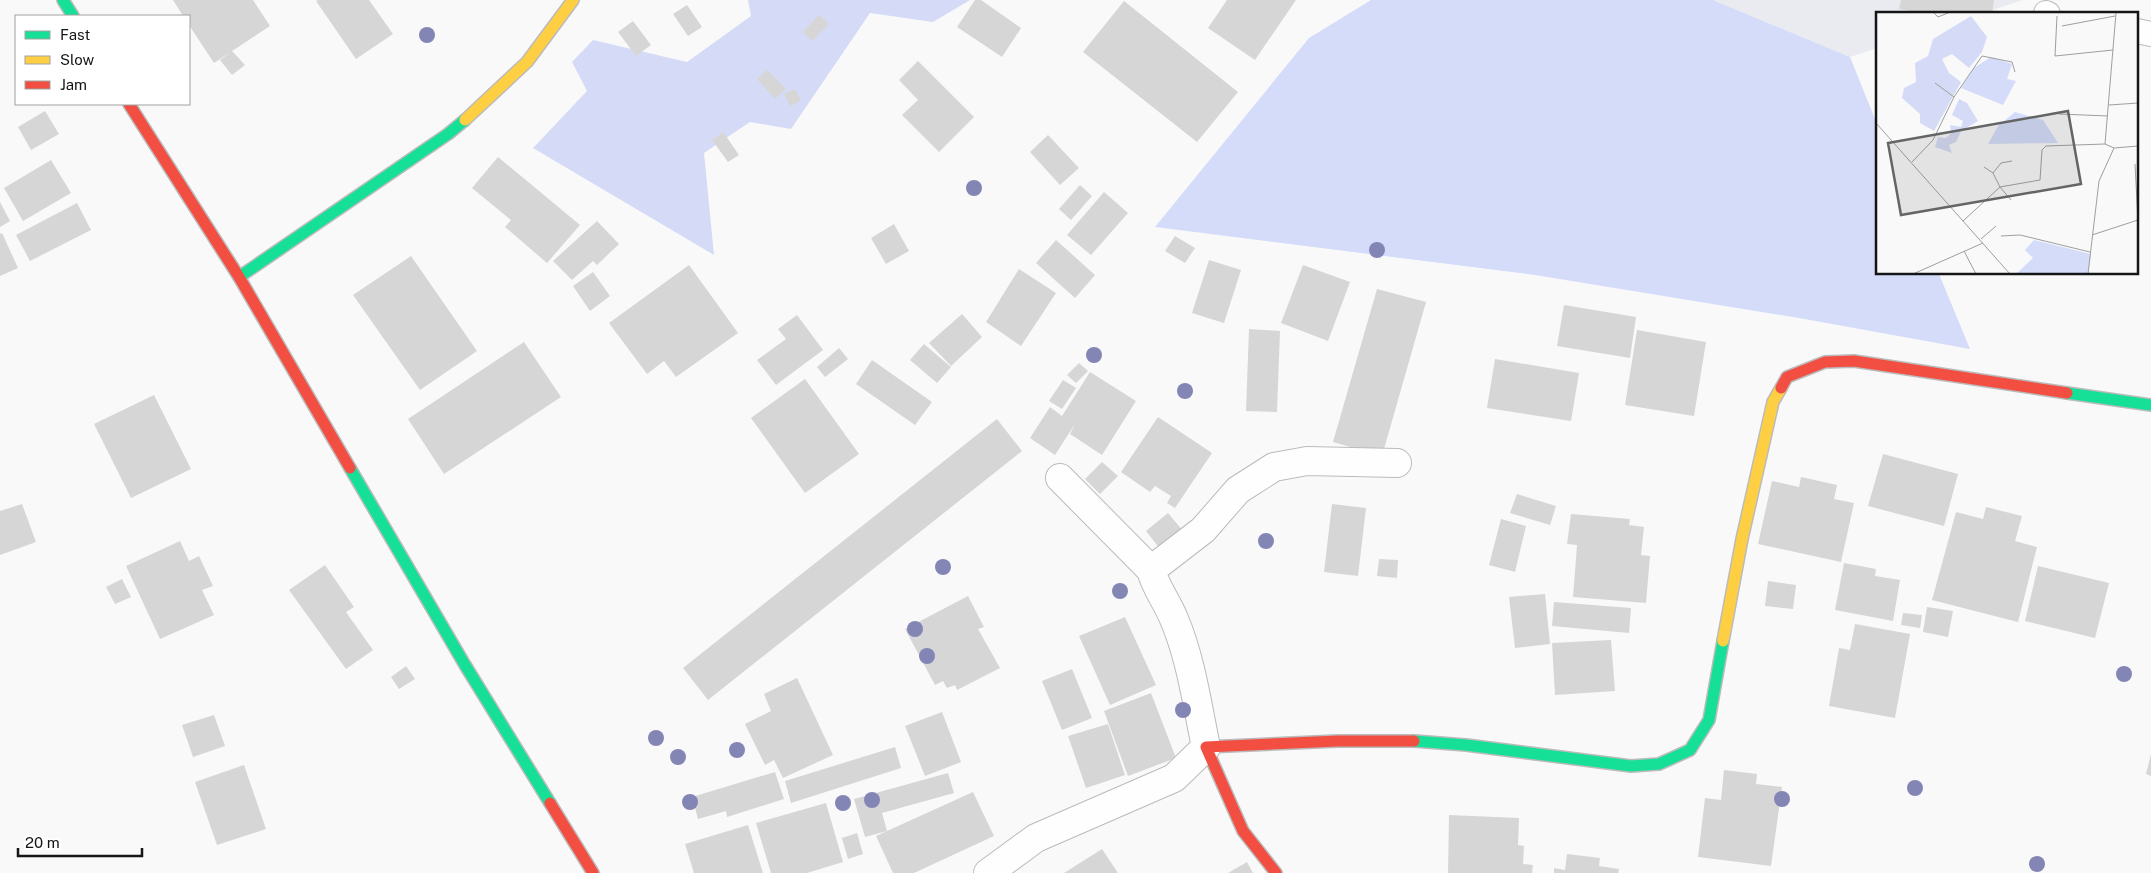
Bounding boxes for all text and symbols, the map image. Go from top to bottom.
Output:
inset map [1876,12,2138,275]
legend [15,15,190,105]
text: Fast [60,26,90,43]
text: Slow [60,51,95,68]
text: Jam [60,76,87,93]
scale bar [18,826,141,858]
text: 20 m [25,834,60,851]

